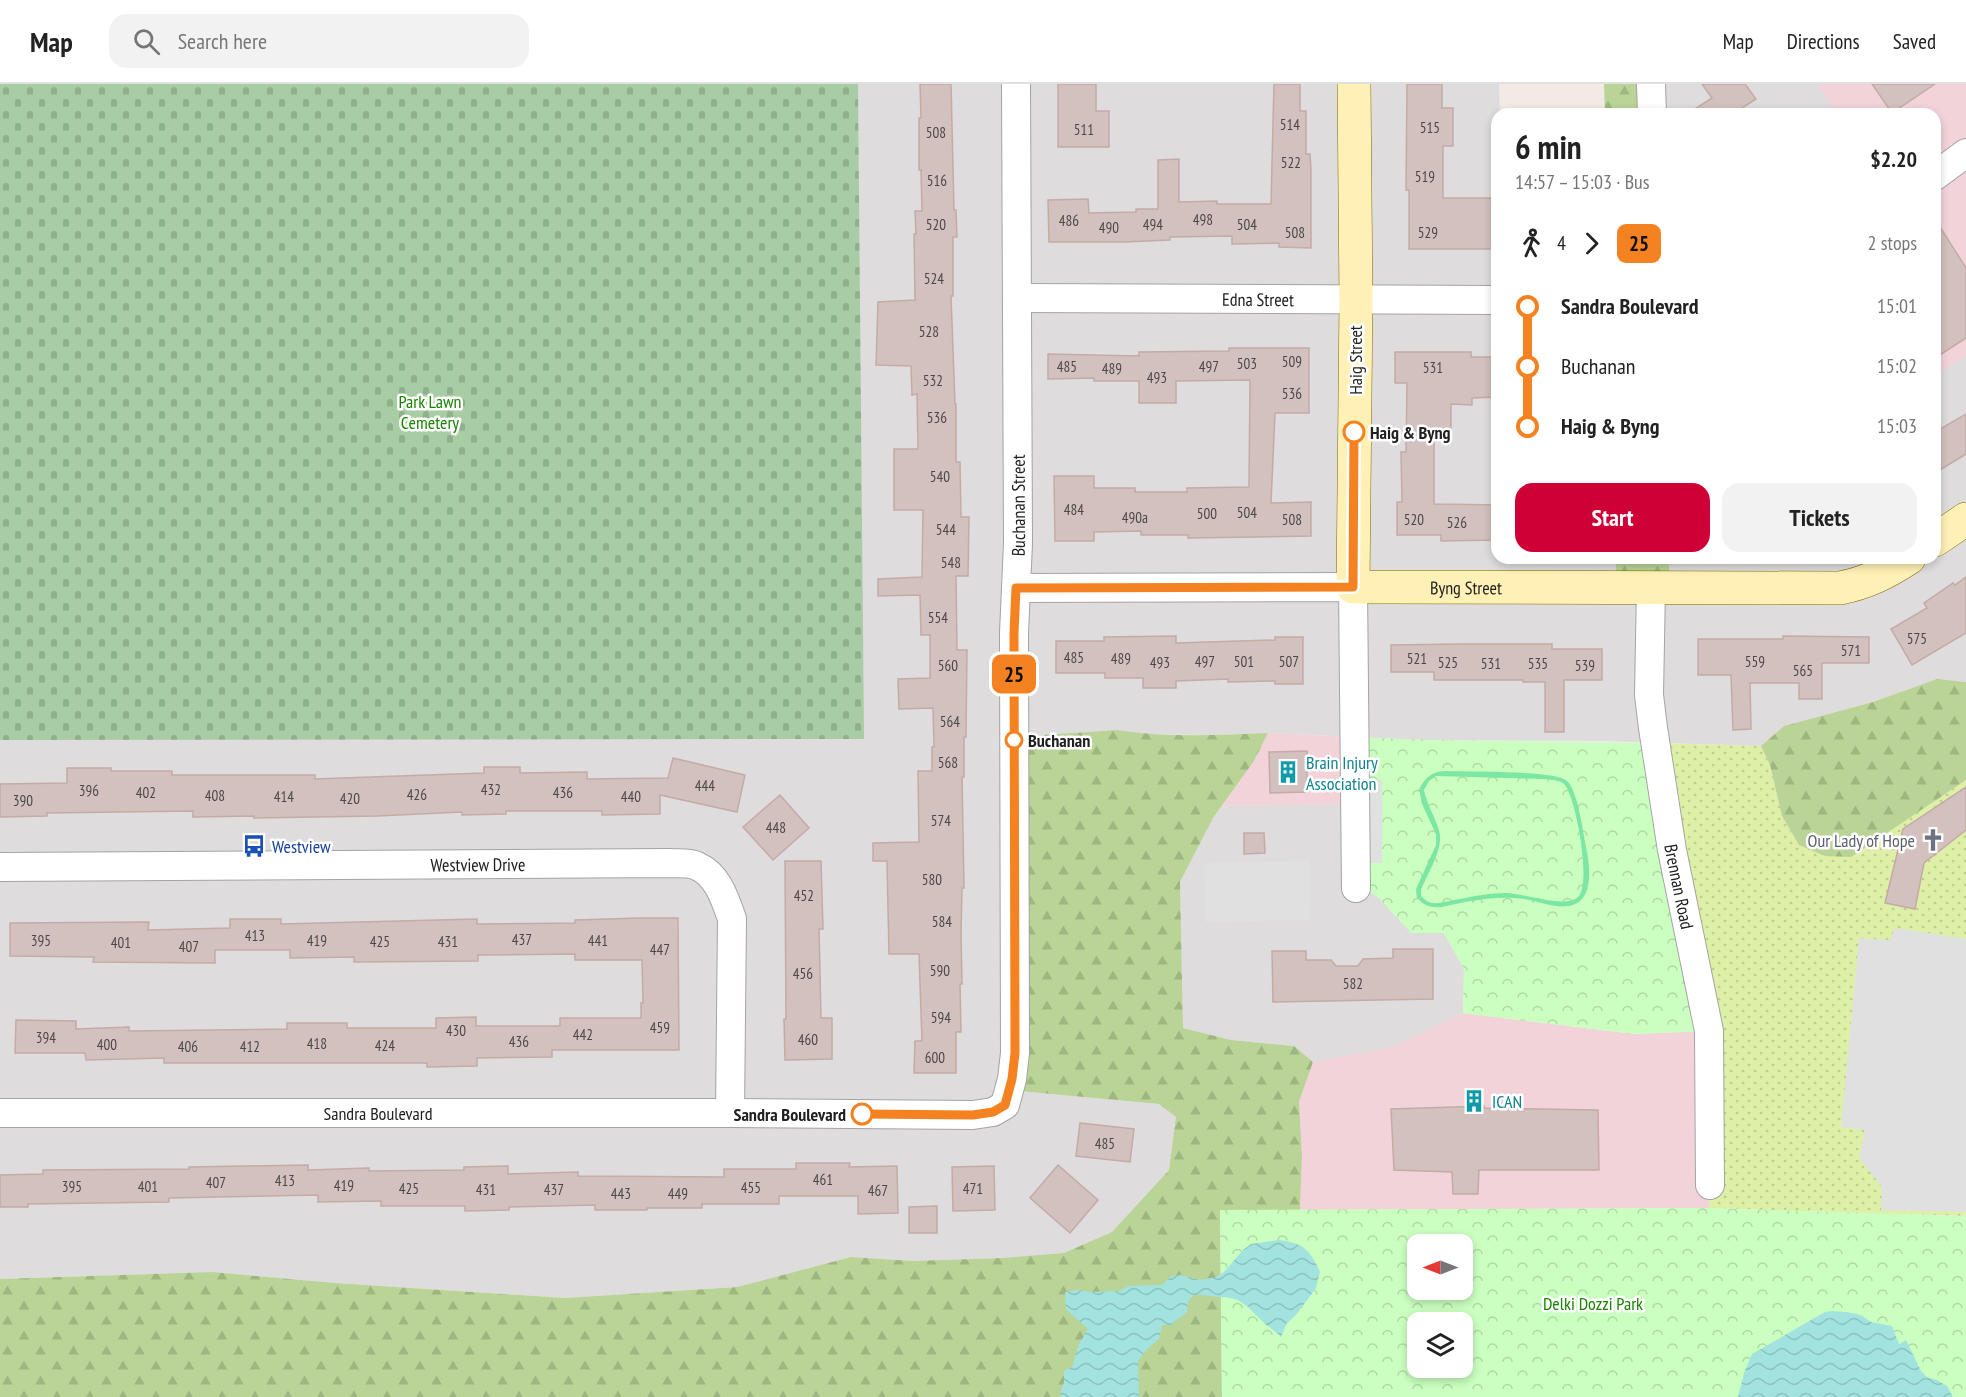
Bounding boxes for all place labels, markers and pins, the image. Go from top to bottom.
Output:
marker: Haig & Byng [1343,421,1365,443]
place label: Haig & Byng [1370,421,1451,444]
place label: Buchanan [1028,729,1090,752]
marker: Buchanan [1005,731,1023,749]
place label: Brain Injury Association [1306,751,1378,795]
building icon: Brain Injury Association [1275,759,1301,785]
church icon: Our Lady of Hope [1920,827,1946,853]
place label: Our Lady of Hope [1808,829,1915,852]
bus stop icon: Westview [241,833,267,859]
place label: Westview [272,835,331,858]
building icon: ICAN [1461,1088,1487,1114]
place label: ICAN [1492,1090,1522,1113]
place label: Sandra Boulevard [734,1103,846,1126]
marker: Sandra Boulevard [851,1103,873,1125]

